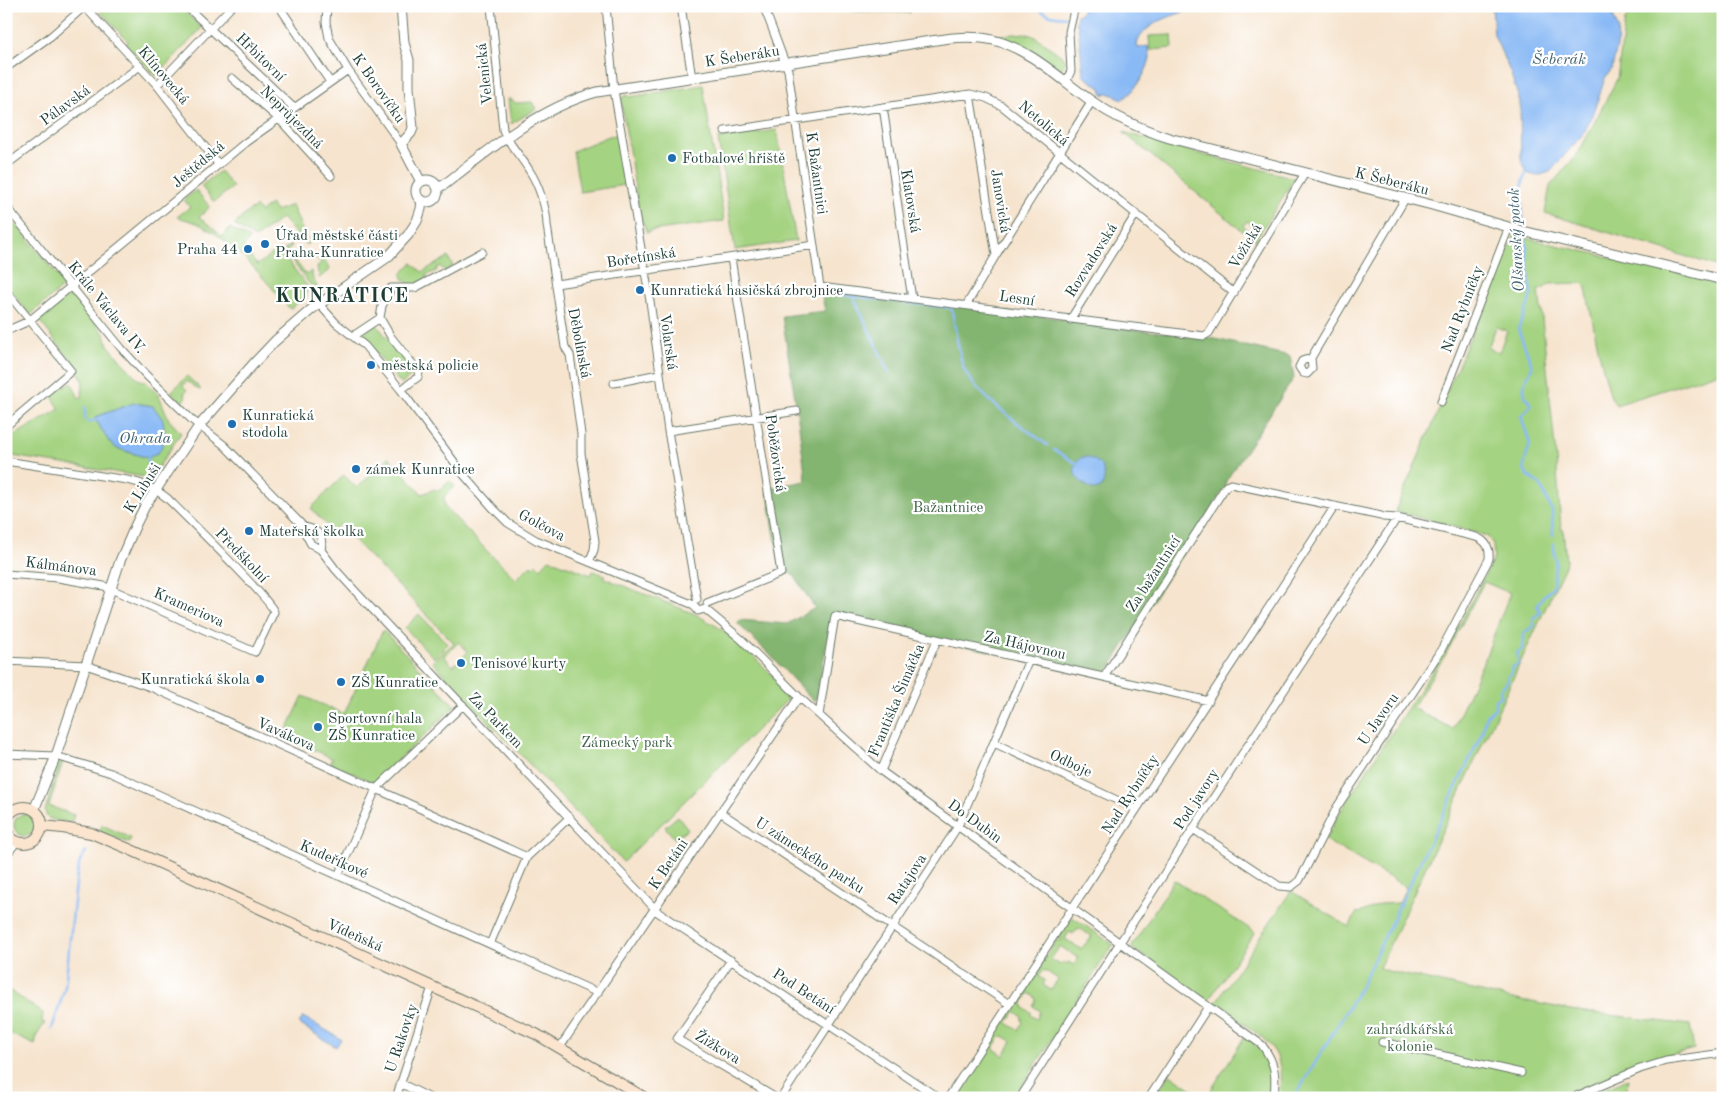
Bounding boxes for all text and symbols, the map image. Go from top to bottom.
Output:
street label: Hřbitovní [232,31,288,86]
street label: K Šeberáku [703,41,781,71]
street label: Velenická [475,42,496,105]
street label: Klínovecká [135,44,192,108]
water label: Šeberák [1532,49,1586,68]
street label: K Borovíčku [349,52,407,126]
street label: Pálavská [38,83,94,129]
street label: Neprůjezdná [257,84,326,153]
street label: Netolická [1015,99,1072,150]
street label: K Bažantnici [802,131,829,216]
street label: Ještědská [170,139,228,191]
marker: Fotbalové hřiště [666,152,678,164]
place label: Fotbalové hřiště [682,152,785,167]
street label: K Šeberáku [1353,163,1431,199]
street label: Klatovská [897,168,922,235]
street label: Janovická [987,168,1012,235]
water label: Olšanský potok [1506,187,1528,292]
street label: Rozvadovská [1064,221,1121,300]
street label: Vožická [1227,221,1266,272]
place label: Úřad městské části Praha-Kunratice [275,225,398,261]
marker: Úřad městské části Praha-Kunratice [259,238,271,250]
place label: Praha 44 [177,243,238,258]
marker: Praha 44 [242,243,254,255]
street label: Bořetínská [606,246,678,271]
street label: Krále Václava IV. [64,259,147,357]
street label: Nad Rybníčky [1440,264,1487,355]
marker: Kunratická hasičská zbrojnice [634,284,646,296]
place label: Kunratická hasičská zbrojnice [650,284,843,299]
district label: KUNRATICE [275,287,409,307]
street label: Lesní [998,289,1036,310]
street label: Děbolínská [564,307,593,380]
street label: Volarská [656,313,679,372]
marker: městská policie [365,359,377,371]
place label: městská policie [381,359,478,374]
place label: Kunratická stodola [242,409,315,441]
street label: Poběžovická [762,413,787,494]
marker: Kunratická stodola [226,418,238,430]
water label: Ohrada [119,431,171,447]
street label: K Libuši [122,461,164,516]
marker: zámek Kunratice [350,463,362,475]
place label: zámek Kunratice [366,463,475,478]
park label: Bažantnice [913,501,983,516]
street label: Golčova [515,508,568,545]
marker: Mateřská školka [243,525,255,537]
place label: Mateřská školka [259,525,365,540]
street label: Předškolní [212,526,271,587]
street label: Za bažantnicí [1124,534,1185,615]
street label: Kálmánova [24,556,98,579]
street label: Krameriova [151,586,227,631]
street label: Za Hájovnou [982,630,1067,663]
street label: Františka Šimáčka [864,640,928,759]
marker: Tenisové kurty [455,657,467,669]
place label: Tenisové kurty [471,657,567,672]
place label: Kunratická škola [141,673,251,688]
marker: Kunratická škola [254,673,266,685]
place label: ZŠ Kunratice [351,673,438,691]
marker: ZŠ Kunratice [335,676,347,688]
street label: Za Parkem [465,690,525,752]
street label: U Javoru [1356,691,1402,749]
place label: Sportovní hala ZŠ Kunratice [328,712,423,744]
street label: Vavákova [254,716,317,755]
marker: Sportovní hala ZŠ Kunratice [312,721,324,733]
park label: Zámecký park [581,736,673,751]
street label: Odboje [1047,748,1094,781]
street label: Nad Rybníčky [1100,752,1163,837]
street label: Pod javory [1172,767,1222,833]
street label: Do Dubin [944,798,1004,847]
street label: U zámeckého parku [752,815,866,897]
street label: K Betáni [647,837,692,893]
street label: Kudeříkové [297,839,370,882]
street label: Ratajova [886,851,930,908]
street label: Vídeňská [324,917,385,956]
street label: Pod Betání [769,967,838,1018]
street label: U Rakovky [384,1002,421,1075]
park label: zahrádkářská kolonie [1367,1023,1454,1055]
street label: Žižkova [692,1026,745,1068]

